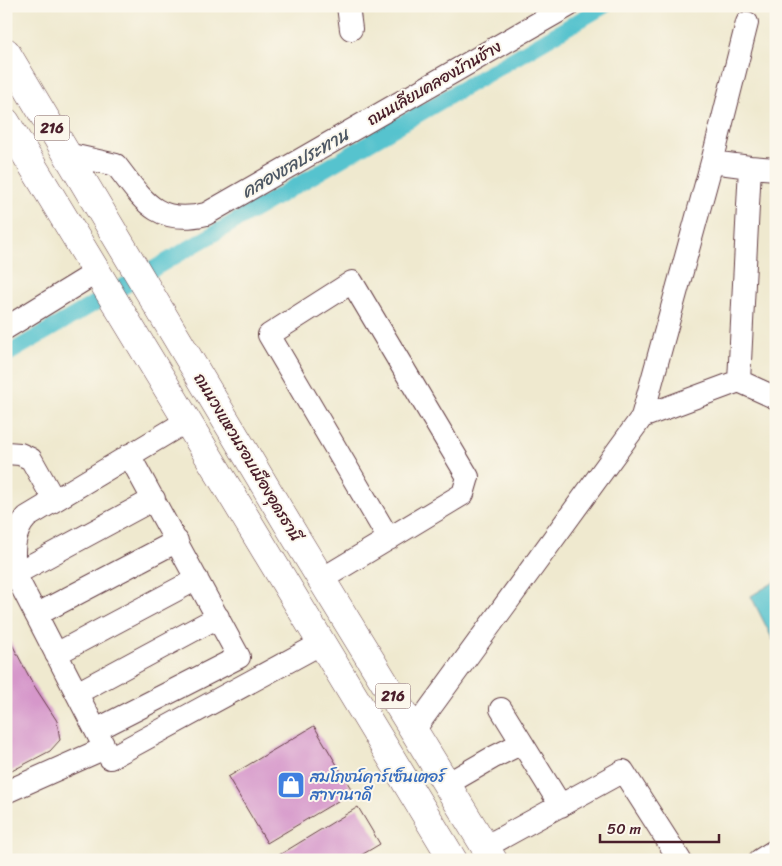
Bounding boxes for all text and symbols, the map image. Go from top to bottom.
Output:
street label: ถนนเลียบคลองบ้านช้าง [361,32,508,134]
road number: 216 [34,116,70,140]
water label: คลองชลประทาน [235,118,356,207]
street label: ถนนวงแหวนรอบเมืองอุดรธานี [186,367,311,549]
road number: 216 [376,684,410,708]
place label: สมโภชน์คาร์เซ็นเตอร์ สาขานาดี [309,762,448,809]
shop icon: สมโภชน์คาร์เซ็นเตอร์ สาขานาดี [276,770,306,800]
scale bar [600,811,718,843]
text: 50 m [607,816,642,842]

